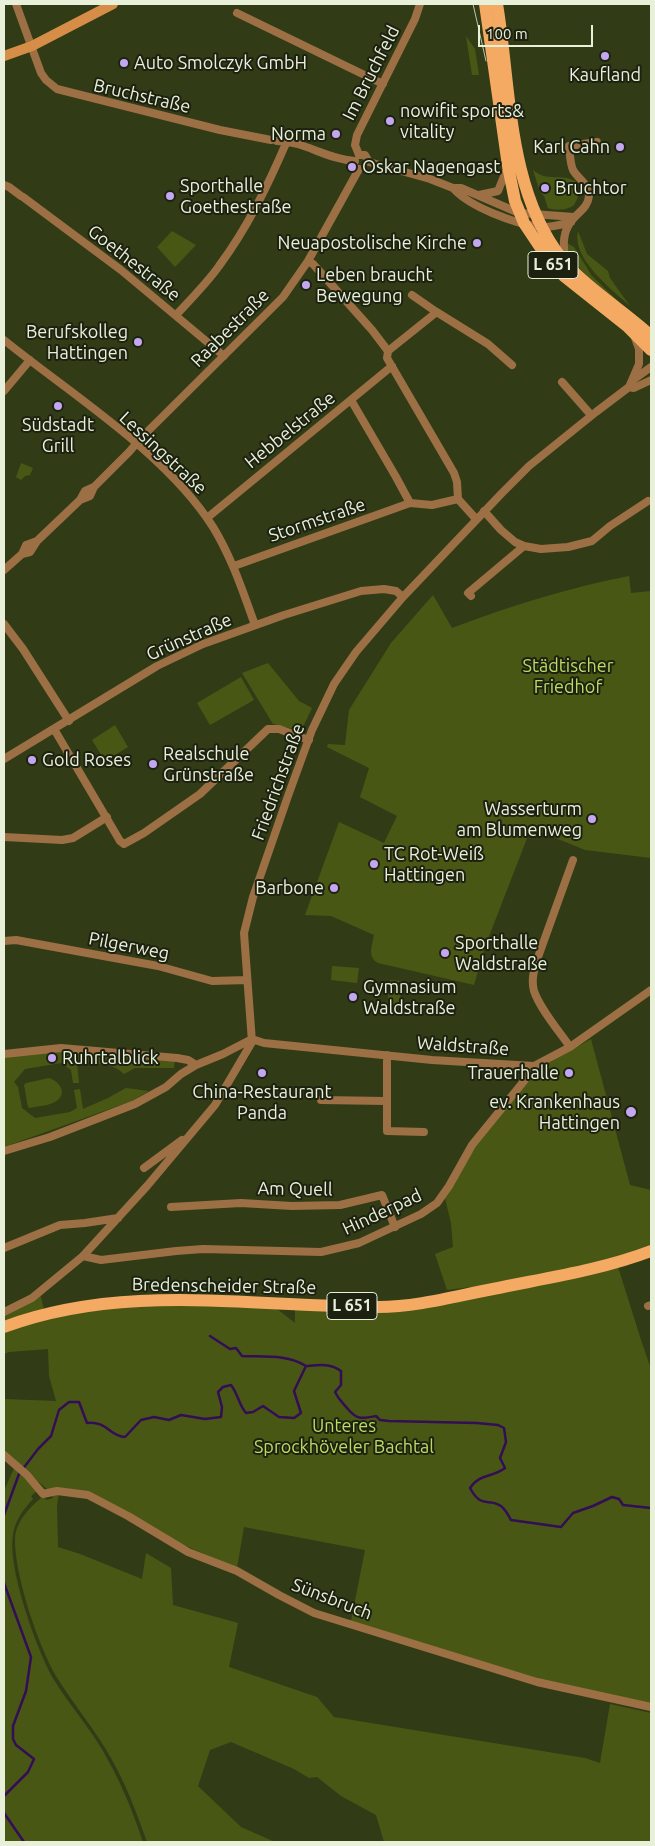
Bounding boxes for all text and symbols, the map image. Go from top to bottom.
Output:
scale bar [480,15,595,47]
street label: Im Bruchfeld [338,22,404,124]
text: 100 m [486,25,528,42]
marker: Kaufland [599,50,611,62]
place label: Auto Smolczyk GmbH [134,52,307,74]
marker: Auto Smolczyk GmbH [118,57,130,69]
place label: Kaufland [569,64,641,86]
street label: Bruchstraße [91,74,193,118]
place label: nowifit sports& vitality [400,100,524,142]
marker: nowifit sports& vitality [384,115,396,127]
place label: Norma [271,123,326,145]
marker: Norma [330,128,342,140]
place label: Karl Cahn [533,136,610,158]
marker: Karl Cahn [614,141,626,153]
place label: Oskar Nagengast [362,156,500,178]
marker: Oskar Nagengast [346,161,358,173]
place label: Sporthalle Goethestraße [180,175,291,218]
place label: Bruchtor [555,177,627,199]
marker: Bruchtor [539,182,551,194]
marker: Sporthalle Goethestraße [164,190,176,202]
street label: Goethestraße [83,220,185,306]
place label: Neuapostolische Kirche [278,232,467,254]
marker: Neuapostolische Kirche [471,237,483,249]
road number: L 651 [528,252,578,278]
place label: Leben braucht Bewegung [316,264,433,306]
marker: Leben braucht Bewegung [300,279,312,291]
street label: Raabestraße [186,284,274,372]
place label: Berufskolleg Hattingen [26,321,128,364]
marker: Berufskolleg Hattingen [132,336,144,348]
street label: Hebbelstraße [240,387,340,473]
marker: Südstadt Grill [52,400,64,412]
street label: Lessingstraße [115,407,211,499]
place label: Südstadt Grill [22,414,94,456]
street label: Stormstraße [266,493,368,547]
street label: Grünstraße [143,609,235,665]
park label: Städtischer Friedhof [523,655,613,698]
street label: Friedrichstraße [247,721,309,843]
place label: Realschule Grünstraße [163,743,254,786]
place label: Gold Roses [42,749,131,771]
marker: Gold Roses [26,754,38,766]
marker: Realschule Grünstraße [147,758,159,770]
place label: Wasserturm am Blumenweg [457,798,582,841]
marker: Wasserturm am Blumenweg [586,813,598,825]
place label: TC Rot-Weiß Hattingen [384,843,484,886]
marker: TC Rot-Weiß Hattingen [368,858,380,870]
place label: Barbone [255,877,324,899]
marker: Barbone [328,882,340,894]
street label: Pilgerweg [87,928,171,964]
place label: Sporthalle Waldstraße [455,932,548,974]
marker: Sporthalle Waldstraße [439,947,451,959]
place label: Gymnasium Waldstraße [363,976,457,1019]
marker: Gymnasium Waldstraße [347,991,359,1003]
street label: Waldstraße [416,1032,510,1060]
place label: Ruhrtalblick [62,1047,159,1069]
marker: Ruhrtalblick [46,1052,58,1064]
place label: Trauerhalle [468,1062,559,1084]
marker: China-Restaurant Panda [256,1067,268,1079]
marker: Trauerhalle [563,1067,575,1079]
place label: China-Restaurant Panda [192,1081,332,1124]
place label: ev. Krankenhaus Hattingen [489,1091,620,1134]
marker: ev. Krankenhaus Hattingen [624,1105,638,1119]
street label: Am Quell [257,1178,333,1200]
street label: Hinderpad [339,1184,425,1240]
street label: Bredenscheider Straße [132,1274,316,1298]
road number: L 651 [327,1292,377,1320]
park label: Unteres Sprockhöveler Bachtal [254,1415,434,1458]
street label: Sünsbruch [289,1574,375,1624]

